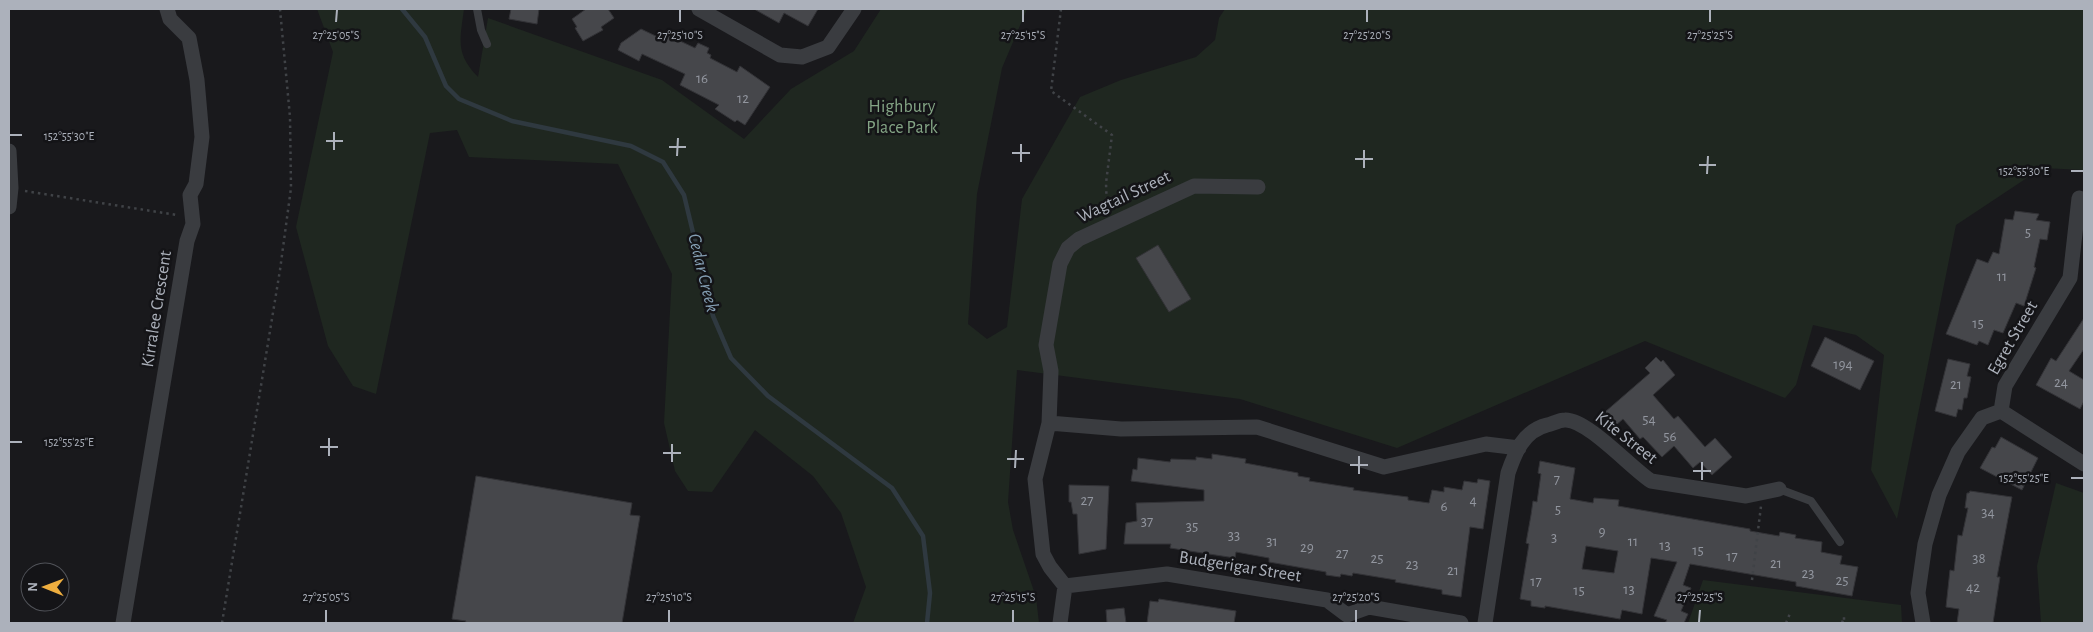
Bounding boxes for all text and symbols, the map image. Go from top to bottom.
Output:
text: 27°25'05"S [313,29,360,41]
text: 27°25'10"S [657,29,703,41]
text: 27°25'15"S [1001,29,1046,41]
text: 27°25'20"S [1343,29,1391,41]
text: 27°25'25"S [1687,29,1733,41]
house number: 16 [696,71,708,86]
house number: 12 [737,91,749,106]
park label: Highbury Place Park [866,98,938,137]
text: 152°55'30"E [44,130,94,142]
text: 152°55'30"E [1999,165,2049,177]
street label: Wagtail Street [1075,168,1174,226]
house number: 5 [2025,225,2031,240]
water label: Cedar Creek [684,232,722,315]
street label: Kirralee Crescent [139,249,175,369]
house number: 11 [1997,269,2007,284]
street label: Egret Street [1985,298,2041,378]
house number: 15 [1972,316,1984,331]
house number: 194 [1833,357,1853,372]
house number: 24 [2054,375,2068,390]
house number: 21 [1950,377,1962,392]
street label: Kite Street [1592,408,1661,468]
house number: 54 [1642,412,1656,427]
house number: 56 [1663,429,1677,444]
text: 152°55'25"E [44,436,94,448]
house number: 7 [1554,472,1560,487]
text: 152°55'25"E [1999,472,2049,484]
house number: 27 [1080,493,1094,508]
house number: 4 [1469,493,1477,508]
house number: 6 [1440,499,1448,514]
house number: 5 [1555,502,1561,517]
house number: 34 [1981,505,1995,520]
house number: 37 [1141,514,1153,529]
house number: 35 [1186,519,1198,534]
house number: 9 [1598,524,1606,539]
house number: 33 [1228,528,1240,543]
house number: 3 [1551,530,1557,545]
house number: 31 [1266,534,1278,549]
house number: 11 [1628,534,1638,549]
house number: 13 [1659,538,1671,553]
house number: 29 [1300,540,1314,555]
house number: 15 [1692,543,1704,558]
house number: 27 [1335,546,1349,561]
street label: Budgerigar Street [1178,548,1303,586]
house number: 17 [1726,549,1738,564]
house number: 25 [1370,551,1384,566]
house number: 38 [1972,551,1986,566]
house number: 21 [1770,556,1782,571]
house number: 23 [1405,557,1419,572]
north arrow [20,562,70,612]
house number: 21 [1447,563,1459,578]
house number: 23 [1801,566,1815,581]
house number: 25 [1835,573,1849,588]
house number: 17 [1530,574,1542,589]
house number: 42 [1966,580,1980,595]
text: N [26,582,40,592]
house number: 13 [1623,582,1635,597]
house number: 15 [1573,583,1585,598]
text: 27°25'05"S [303,591,350,603]
text: 27°25'10"S [646,591,692,603]
text: 27°25'15"S [991,591,1036,603]
text: 27°25'20"S [1332,591,1380,603]
text: 27°25'25"S [1677,591,1723,603]

